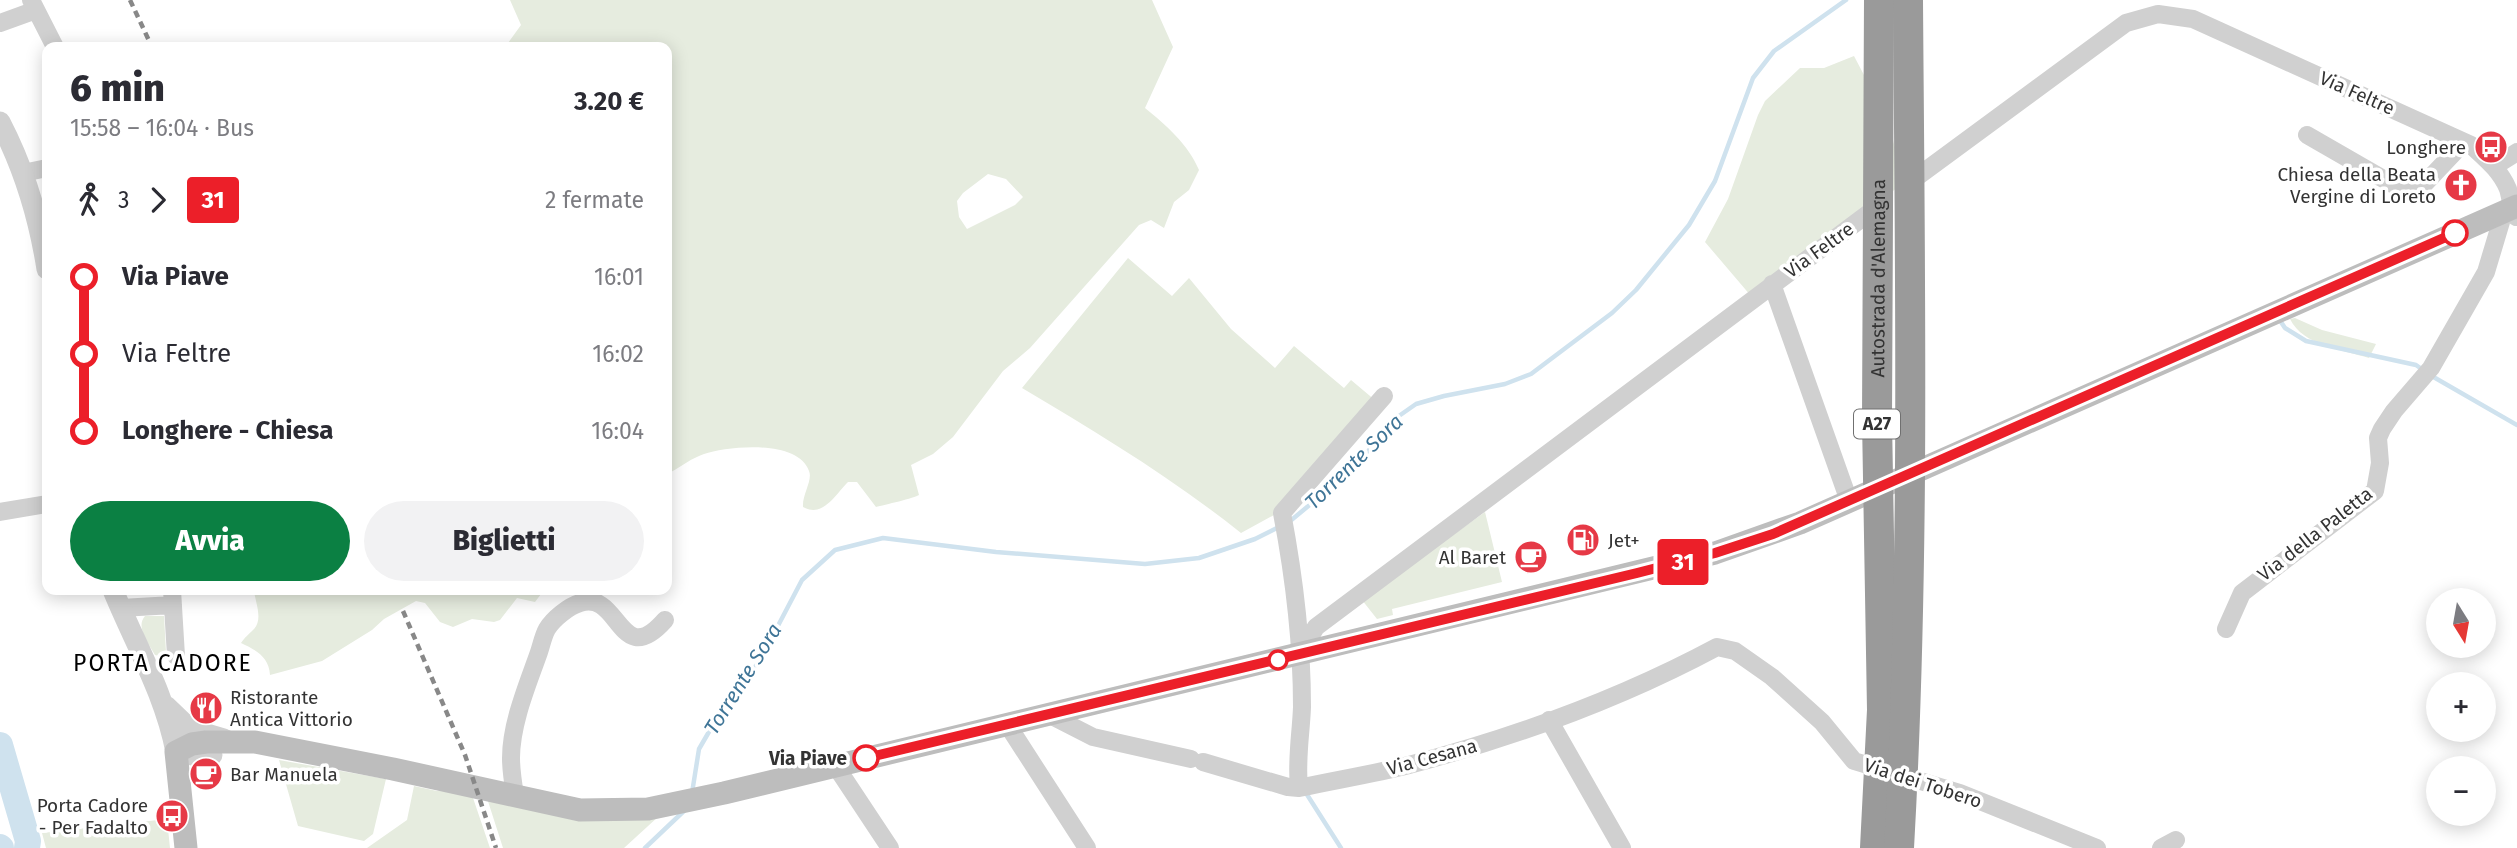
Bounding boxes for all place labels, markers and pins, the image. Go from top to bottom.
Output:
bus stop icon: Longhere [2472,128,2510,166]
place label: Longhere [2386,136,2466,159]
place label: Chiesa della Beata Vergine di Loreto [2277,163,2436,208]
church icon: Chiesa della Beata Vergine di Loreto [2442,166,2480,204]
unlabelled marker [2442,220,2468,246]
fuel station icon: Jet+ [1564,521,1602,559]
place label: Jet+ [1608,529,1640,552]
cafe icon: Al Baret [1512,538,1550,576]
place label: Al Baret [1439,546,1506,569]
unlabelled marker [1268,650,1288,670]
place label: Ristorante Antica Vittorio [230,686,353,731]
restaurant icon: Ristorante Antica Vittorio [187,689,225,727]
marker: Via Piave [853,745,879,771]
place label: Via Piave [768,747,847,770]
cafe icon: Bar Manuela [187,755,225,793]
place label: Bar Manuela [230,763,338,786]
place label: Porta Cadore - Per Fadalto [37,794,148,839]
bus stop icon: Porta Cadore - Per Fadalto [153,797,191,835]

